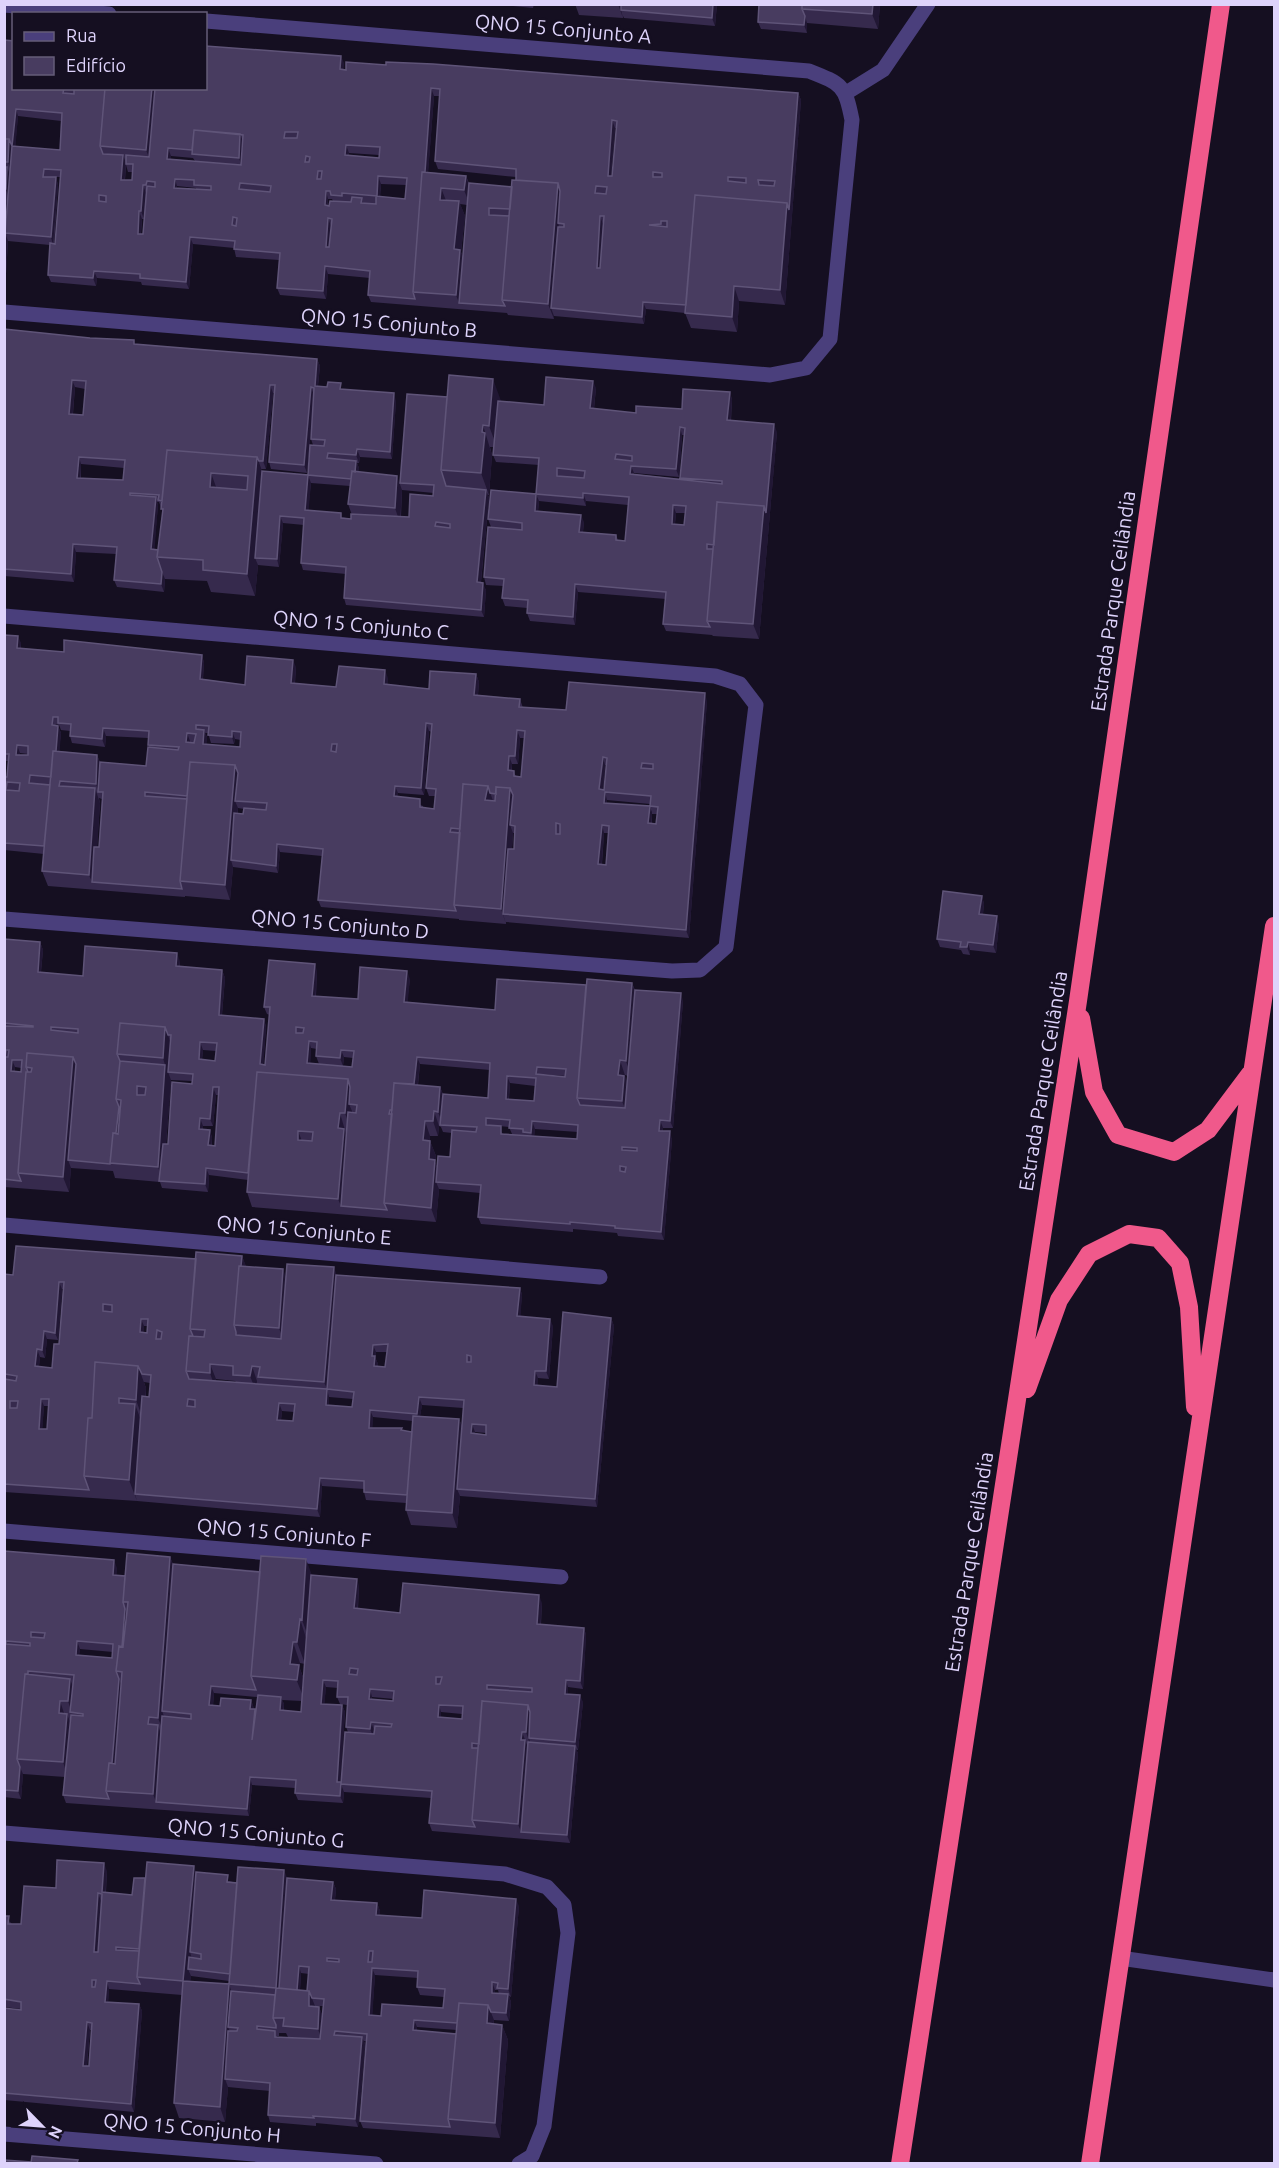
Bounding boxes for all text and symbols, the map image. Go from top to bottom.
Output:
street label: QNO 15 Conjunto A [474,9,652,48]
legend [12,12,207,90]
text: Rua [66,25,97,45]
text: Edifício [66,55,126,75]
street label: QNO 15 Conjunto B [300,303,478,342]
street label: Estrada Parque Ceilândia [1086,489,1139,713]
street label: QNO 15 Conjunto C [272,605,450,644]
street label: QNO 15 Conjunto D [250,904,430,943]
street label: Estrada Parque Ceilândia [1014,969,1071,1193]
street label: QNO 15 Conjunto E [216,1210,392,1249]
street label: Estrada Parque Ceilândia [940,1450,997,1674]
street label: QNO 15 Conjunto F [196,1513,372,1552]
street label: QNO 15 Conjunto G [167,1813,345,1852]
north arrow [12,2096,72,2156]
street label: QNO 15 Conjunto H [102,2108,282,2147]
text: N [45,2123,66,2142]

